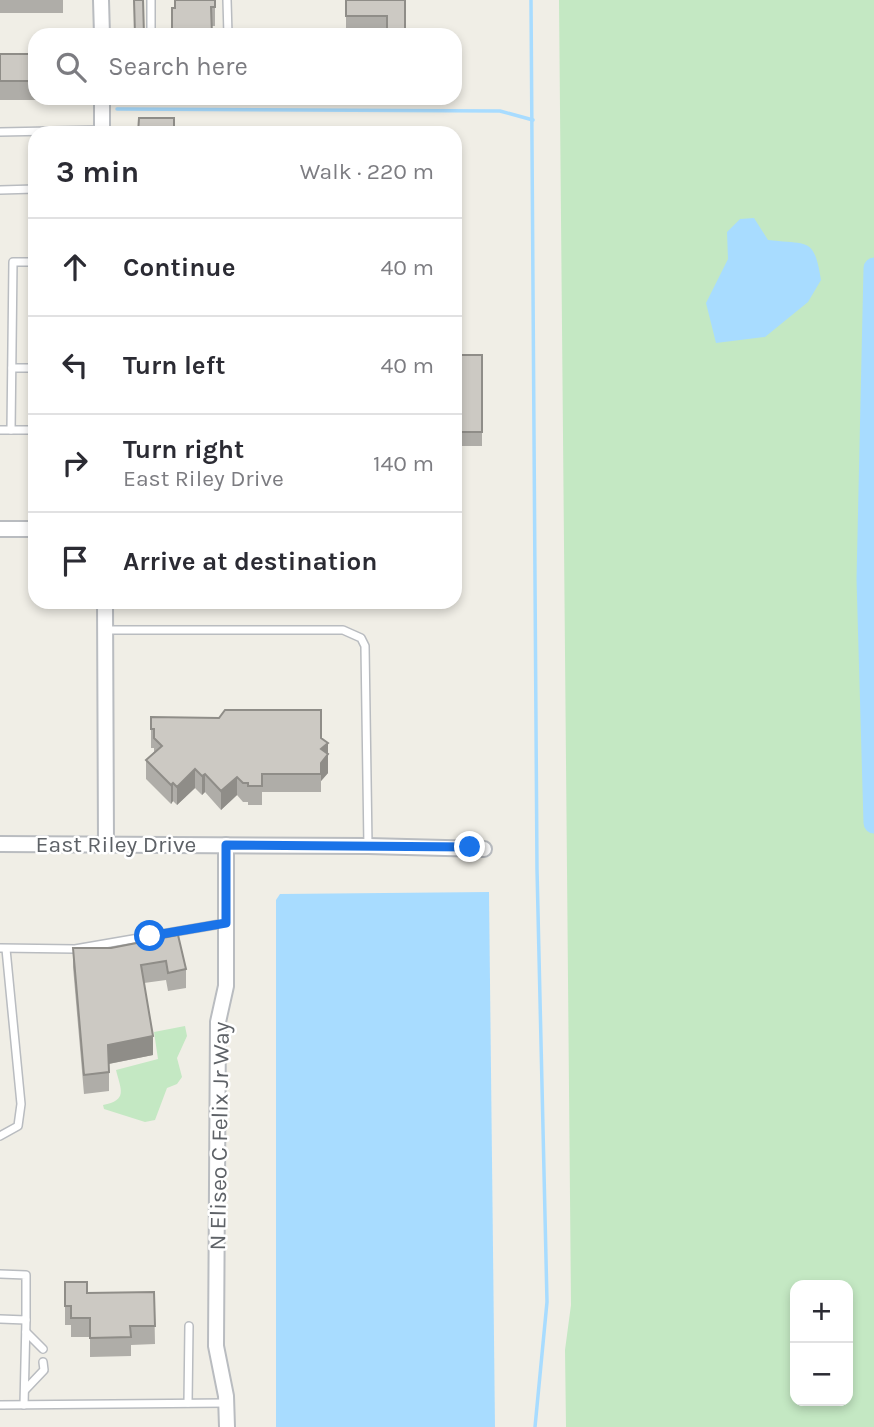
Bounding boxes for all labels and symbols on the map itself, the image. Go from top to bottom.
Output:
street label: East Riley Drive [36,831,196,858]
route end [454,831,485,862]
route start [134,920,165,951]
street label: N Eliseo C Felix Jr Way [204,1021,235,1251]

